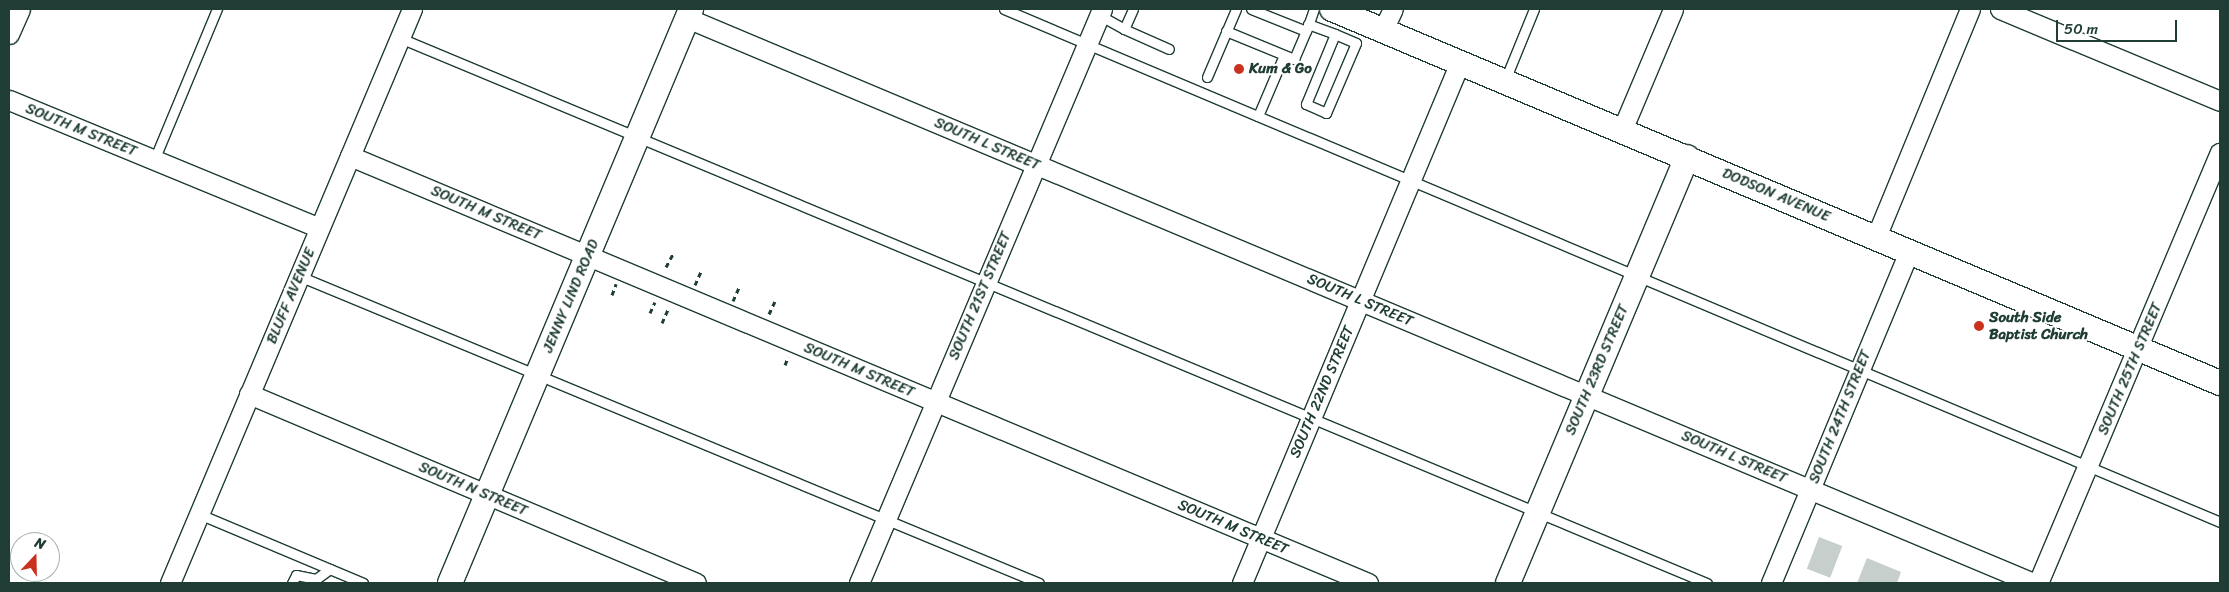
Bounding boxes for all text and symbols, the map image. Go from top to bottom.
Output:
scale bar [2059,10,2180,42]
text: 50 m [2064,16,2098,42]
place label: Kum & Go [1249,60,1312,78]
marker: Kum & Go [1233,63,1245,75]
street label: SOUTH M STREET [23,99,139,161]
street label: SOUTH L STREET [931,114,1043,174]
street label: DODSON AVENUE [1719,164,1833,226]
street label: SOUTH M STREET [428,181,544,245]
street label: SOUTH 21ST STREET [945,228,1015,364]
street label: JENNY LIND ROAD [539,236,603,356]
street label: BLUFF AVENUE [263,246,319,346]
street label: SOUTH L STREET [1304,270,1416,330]
street label: SOUTH 25TH STREET [2094,299,2166,439]
street label: SOUTH 23RD STREET [1561,301,1633,439]
place label: South Side Baptist Church [1989,308,2088,343]
marker: South Side Baptist Church [1973,320,1985,332]
street label: SOUTH 22ND STREET [1286,323,1358,461]
street label: SOUTH M STREET [801,338,917,402]
street label: SOUTH 24TH STREET [1805,347,1875,487]
street label: SOUTH L STREET [1678,427,1790,487]
street label: SOUTH N STREET [416,458,530,520]
street label: SOUTH M STREET [1175,495,1291,559]
text: N [31,530,49,557]
north arrow [10,532,60,582]

